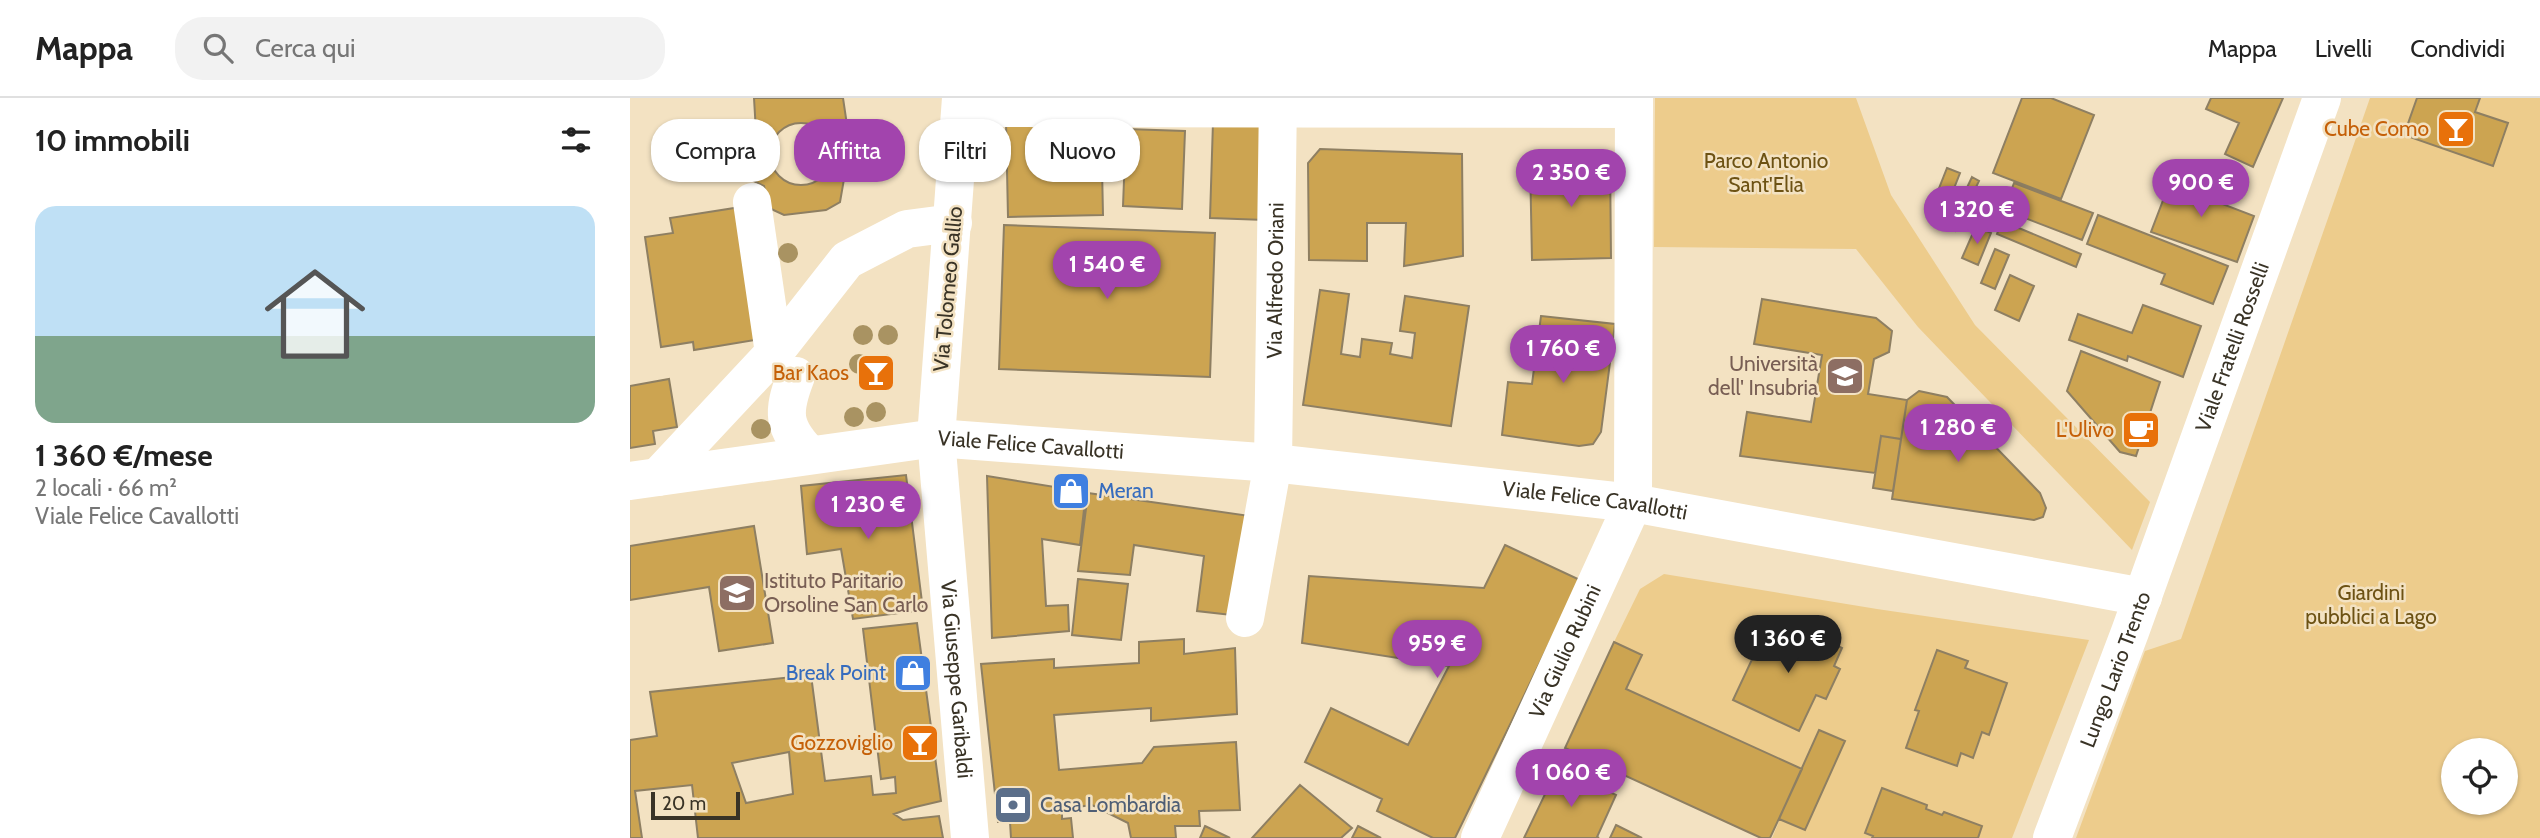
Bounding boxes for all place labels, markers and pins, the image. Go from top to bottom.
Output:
bar icon: Cube Como [2435,108,2477,150]
place label: Cube Como [2324,116,2429,141]
pin: 2 350 € [1506,150,1636,209]
pin: 900 € [2152,159,2250,219]
pin: 1 320 € [1912,186,2042,246]
pin: 1 540 € [1042,242,1172,301]
pin: 1 760 € [1498,326,1628,385]
place label: Università dell' Insubria [1708,351,1818,400]
bar icon: Bar Kaos [855,352,897,394]
school or university icon: Università dell' Insubria [1824,355,1866,397]
place label: Bar Kaos [773,360,849,385]
pin: 1 280 € [1893,404,2023,464]
cafe icon: L'Ulivo [2120,409,2162,451]
place label: L'Ulivo [2056,417,2114,442]
shop icon: Meran [1050,470,1092,512]
place label: Meran [1098,478,1154,503]
pin: 1 230 € [803,482,933,541]
place label: Istituto Paritario Orsoline San Carlo [764,568,928,617]
school or university icon: Istituto Paritario Orsoline San Carlo [716,572,758,614]
pin: 1 360 € [1723,616,1853,675]
pin: 959 € [1388,620,1486,680]
shop icon: Break Point [892,652,934,694]
place label: Break Point [786,660,886,685]
bar icon: Gozzoviglio [899,722,941,764]
place label: Gozzoviglio [791,730,893,755]
pin: 1 060 € [1506,750,1636,809]
bank icon: Casa Lombardia [992,784,1034,826]
place label: Casa Lombardia [1040,792,1181,817]

